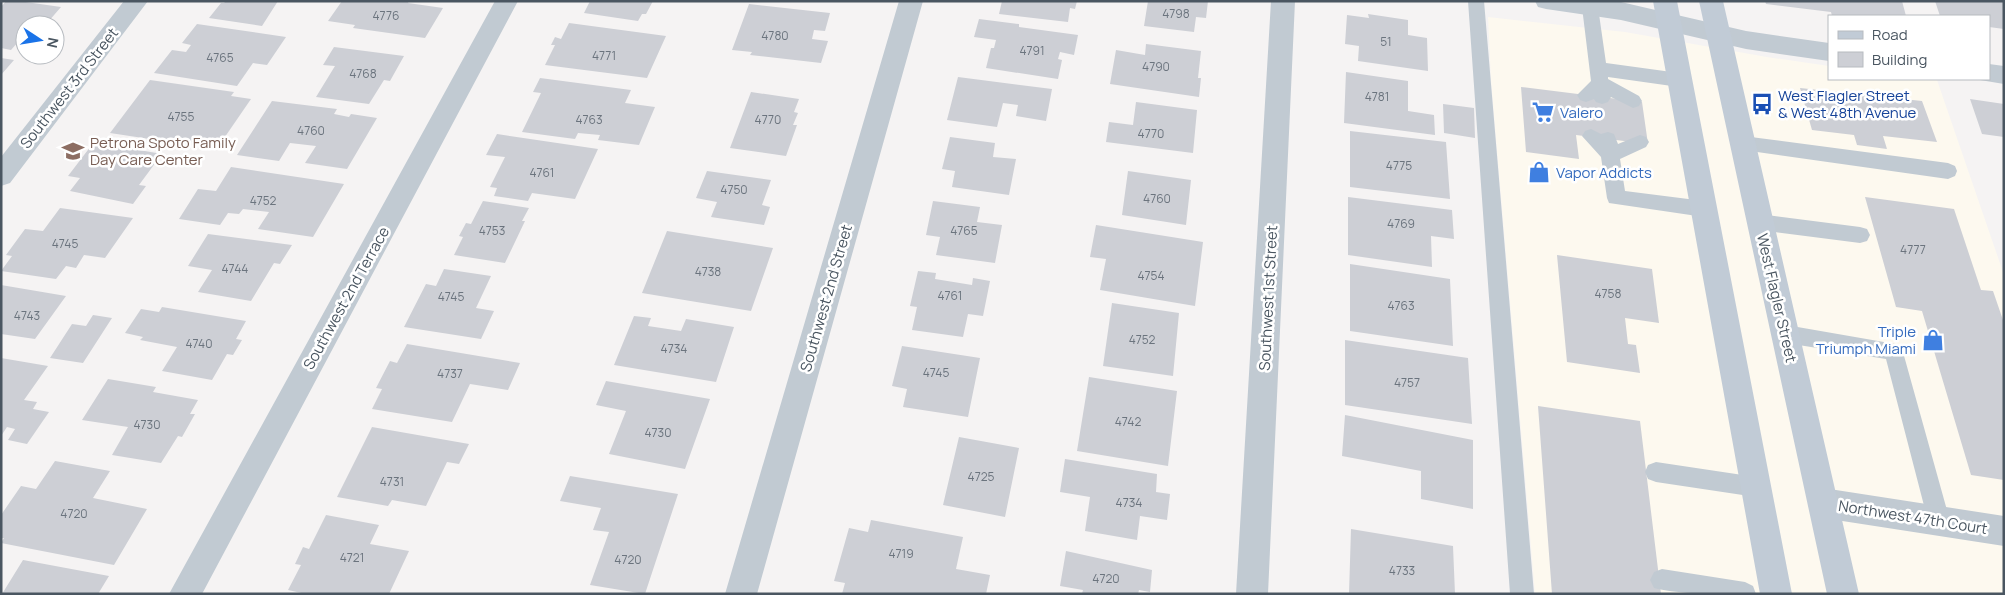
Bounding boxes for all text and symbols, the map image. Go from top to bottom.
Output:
house number: 4798 [1162,5,1190,22]
house number: 4776 [373,7,399,24]
north arrow [15,15,65,65]
legend [1828,15,1990,80]
street label: Southwest 3rd Street [15,23,123,153]
text: Road [1872,24,1908,45]
house number: 4780 [761,27,789,44]
house number: 51 [1380,33,1392,50]
text: N [43,36,64,50]
house number: 4791 [1019,42,1045,59]
house number: 4771 [592,47,616,64]
house number: 4765 [206,49,234,66]
text: Building [1872,49,1927,70]
house number: 4790 [1142,58,1170,75]
house number: 4768 [349,65,377,82]
place label: West Flagler Street & West 48th Avenue [1778,85,1917,123]
house number: 4781 [1365,88,1389,105]
bus stop icon: West Flagler Street & West 48th Avenue [1749,91,1775,117]
supermarket icon: Valero [1530,99,1556,125]
place label: Valero [1560,102,1603,123]
house number: 4755 [168,108,195,125]
house number: 4763 [575,111,603,128]
house number: 4770 [755,111,781,128]
house number: 4760 [297,122,325,139]
house number: 4770 [1138,125,1164,142]
place label: Petrona Spoto Family Day Care Center [90,132,236,170]
school or university icon: Petrona Spoto Family Day Care Center [60,138,86,164]
house number: 4775 [1386,157,1412,174]
shop icon: Vapor Addicts [1526,159,1552,185]
place label: Vapor Addicts [1556,162,1652,183]
house number: 4761 [529,164,555,181]
house number: 4750 [720,181,748,198]
house number: 4760 [1143,190,1171,207]
house number: 4752 [250,192,276,209]
house number: 4769 [1387,215,1415,232]
house number: 4753 [479,222,505,239]
street label: Southwest 2nd Street [795,222,857,374]
house number: 4765 [950,222,978,239]
street label: Southwest 2nd Terrace [298,223,394,373]
street label: Southwest 1st Street [1254,225,1282,371]
street label: West Flagler Street [1752,231,1802,365]
house number: 4745 [52,235,78,252]
house number: 4777 [1900,241,1926,258]
house number: 4744 [222,260,248,277]
house number: 4738 [695,263,721,280]
house number: 4754 [1137,267,1165,284]
house number: 4758 [1595,285,1622,302]
house number: 4761 [937,287,963,304]
house number: 4745 [438,288,464,305]
house number: 4763 [1387,297,1415,314]
house number: 4743 [14,307,40,324]
place label: Triple Triumph Miami [1816,321,1916,359]
shop icon: Triple Triumph Miami [1920,327,1946,353]
house number: 4752 [1129,331,1155,348]
house number: 4740 [185,335,213,352]
house number: 4734 [661,340,687,357]
house number: 4745 [923,364,949,381]
house number: 4737 [437,365,463,382]
house number: 4757 [1394,374,1420,391]
house number: 4742 [1115,413,1141,430]
house number: 4730 [133,416,161,433]
house number: 4730 [644,424,672,441]
house number: 4725 [968,468,995,485]
house number: 4731 [380,473,404,490]
house number: 4734 [1116,494,1142,511]
street label: Northwest 47th Court [1837,495,1989,539]
house number: 4720 [60,505,88,522]
house number: 4719 [888,545,914,562]
house number: 4721 [340,549,364,566]
house number: 4720 [614,551,642,568]
house number: 4733 [1389,562,1415,579]
house number: 4720 [1092,570,1120,587]

